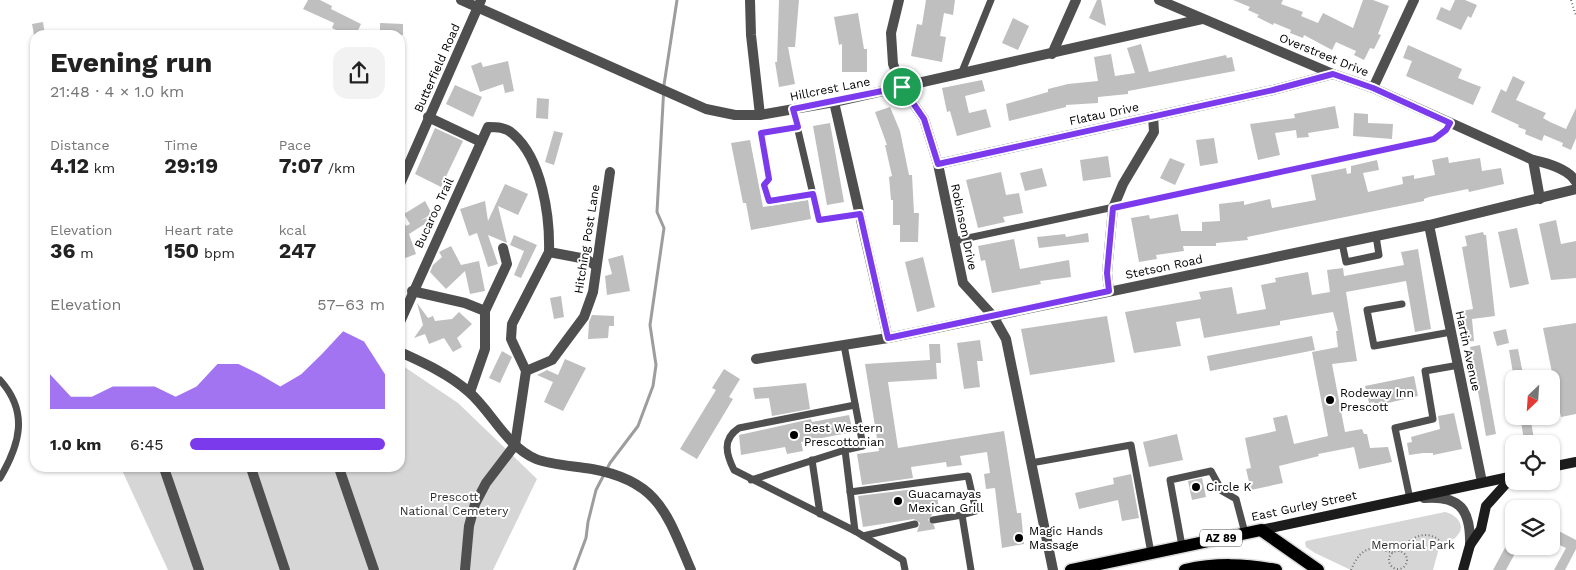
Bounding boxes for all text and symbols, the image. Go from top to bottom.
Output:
street label: Butterfield Road [411,21,463,115]
street label: Overstreet Drive [1277,31,1371,79]
text: Evening run [50,46,212,79]
button: share [333,47,385,99]
pin [881,66,923,108]
icon: arrive [888,73,916,101]
street label: Hillcrest Lane [789,74,871,104]
text: 21:48 · 4 × 1.0 km [50,82,184,101]
street label: Flatau Drive [1068,100,1140,128]
text: Distance [50,137,110,153]
text: Time [164,137,198,153]
text: Pace [279,137,311,153]
text: 4.12 [50,153,89,178]
text: 29:19 [164,153,218,178]
text: 7:07 [279,153,323,178]
text: km [89,160,115,176]
text: /km [323,160,355,176]
street label: Bucaroo Trail [412,175,457,251]
street label: Robinson Drive [948,182,980,272]
street label: Hitching Post Lane [571,183,603,295]
text: Elevation [50,222,113,238]
text: Heart rate [164,222,234,238]
text: kcal [279,222,306,238]
text: 36 [50,238,75,263]
text: 150 [164,238,199,263]
text: 247 [279,238,316,263]
text: m [75,245,94,261]
text: bpm [199,245,235,261]
street label: Stetson Road [1124,252,1204,282]
text: Elevation [50,295,121,314]
text: 57–63 m [317,295,385,314]
street label: Hartin Avenue [1453,310,1483,393]
north arrow [1505,370,1560,425]
map controls [1505,370,1560,555]
place label: Rodeway Inn Prescott [1340,386,1414,414]
marker: Rodeway Inn Prescott [1324,394,1336,406]
place label: Best Western Prescottonian [804,421,884,449]
marker: Best Western Prescottonian [788,429,800,441]
text: 1.0 km [50,435,101,454]
text: 6:45 [130,435,164,454]
button: locate [1505,435,1560,490]
place label: Circle K [1206,480,1252,494]
marker: Circle K [1190,481,1202,493]
place label: Guacamayas Mexican Grill [908,487,984,515]
street label: East Gurley Street [1250,488,1358,524]
park label: Prescott National Cemetery [400,490,509,518]
marker: Guacamayas Mexican Grill [892,495,904,507]
button: layers [1505,500,1560,555]
place label: Magic Hands Massage [1029,524,1103,552]
road number: AZ 89 [1200,530,1242,546]
marker: Magic Hands Massage [1013,532,1025,544]
park label: Memorial Park [1371,538,1455,552]

